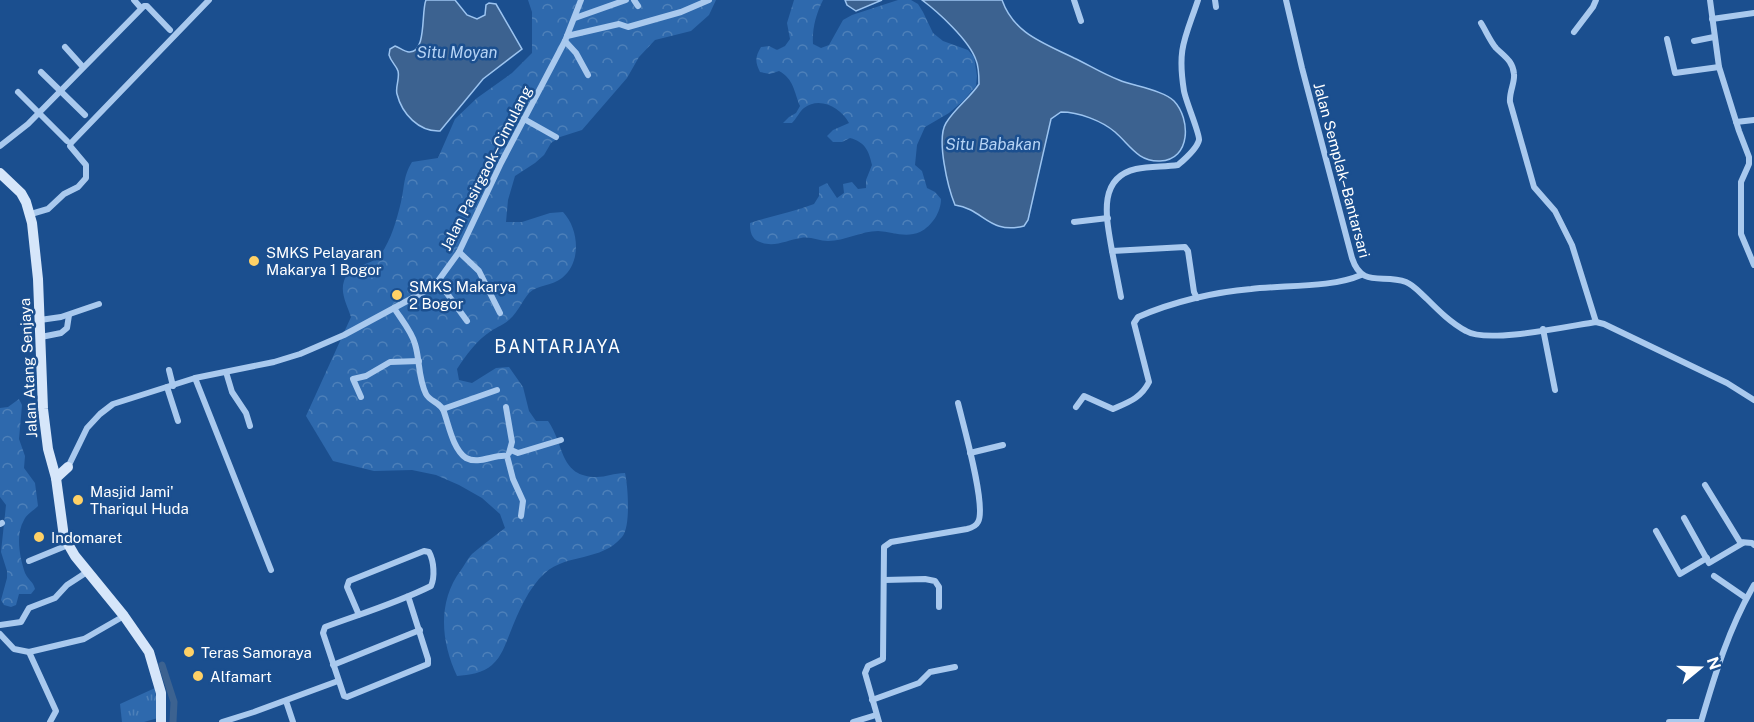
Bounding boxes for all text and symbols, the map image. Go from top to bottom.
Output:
water label: Situ Moyan [417,43,497,62]
street label: Jalan Semplak–Bantarsari [1310,80,1374,260]
street label: Jalan Pasirgaok–Cimulang [437,83,535,253]
water label: Situ Babakan [945,135,1041,154]
place label: SMKS Pelayaran Makarya 1 Bogor [266,244,382,278]
marker: SMKS Pelayaran Makarya 1 Bogor [247,254,261,268]
place label: SMKS Makarya 2 Bogor [409,278,516,312]
marker: SMKS Makarya 2 Bogor [390,288,404,302]
street label: Jalan Atang Senjaya [16,298,40,438]
district label: BANTARJAYA [494,336,622,357]
place label: Masjid Jami' Thariqul Huda [90,483,189,517]
marker: Masjid Jami' Thariqul Huda [71,493,85,507]
place label: Indomaret [51,529,122,546]
marker: Indomaret [32,530,46,544]
north arrow [1670,638,1730,698]
place label: Teras Samoraya [201,644,312,661]
marker: Teras Samoraya [182,645,196,659]
text: N [1703,654,1725,672]
place label: Alfamart [210,668,272,685]
marker: Alfamart [191,669,205,683]

